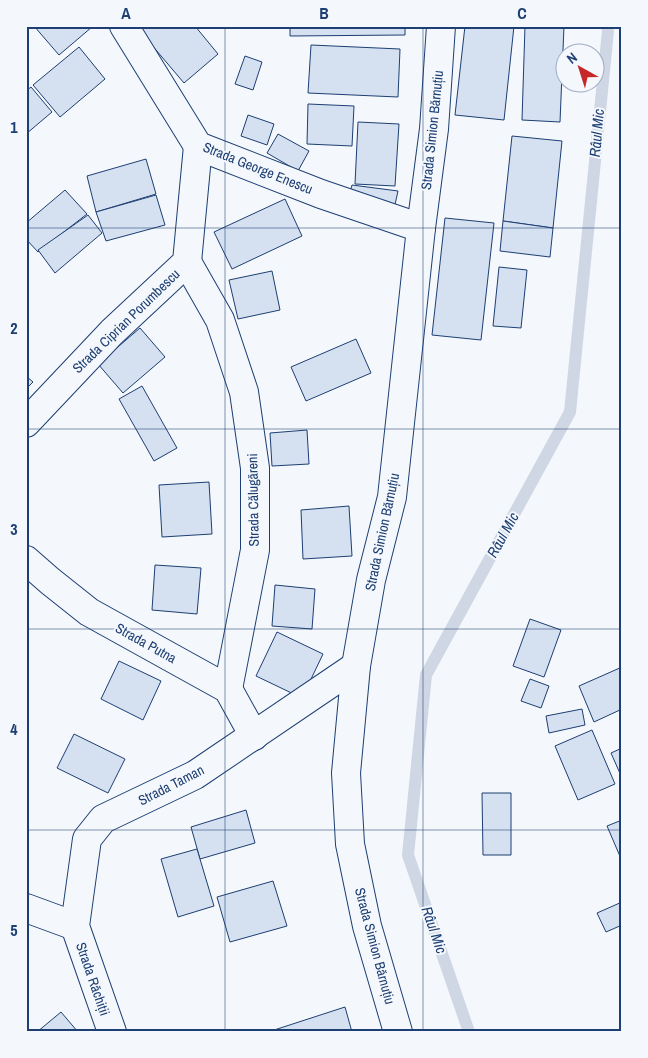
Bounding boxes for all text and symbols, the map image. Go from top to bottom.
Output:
text: A [121,2,131,24]
text: B [319,2,329,24]
text: C [517,2,527,24]
north arrow [556,42,606,92]
text: N [563,48,581,68]
street label: Strada Simion Bărnuțiu [417,69,447,191]
water label: Râul Mic [584,108,609,158]
text: 1 [10,116,18,138]
street label: Strada George Enescu [200,138,316,198]
street label: Strada Ciprian Porumbescu [69,265,183,377]
text: 2 [10,317,18,339]
street label: Strada Călugăreni [243,453,263,547]
street label: Strada Simion Bărnuțiu [361,471,403,593]
water label: Râul Mic [482,508,524,561]
text: 3 [10,518,18,540]
street label: Strada Putna [112,619,180,667]
text: 4 [10,718,18,740]
street label: Strada Taman [135,761,207,809]
street label: Strada Simion Bărnuțiu [351,886,399,1006]
water label: Râul Mic [417,903,452,956]
text: 5 [10,919,18,941]
street label: Strada Răchiții [72,940,114,1018]

